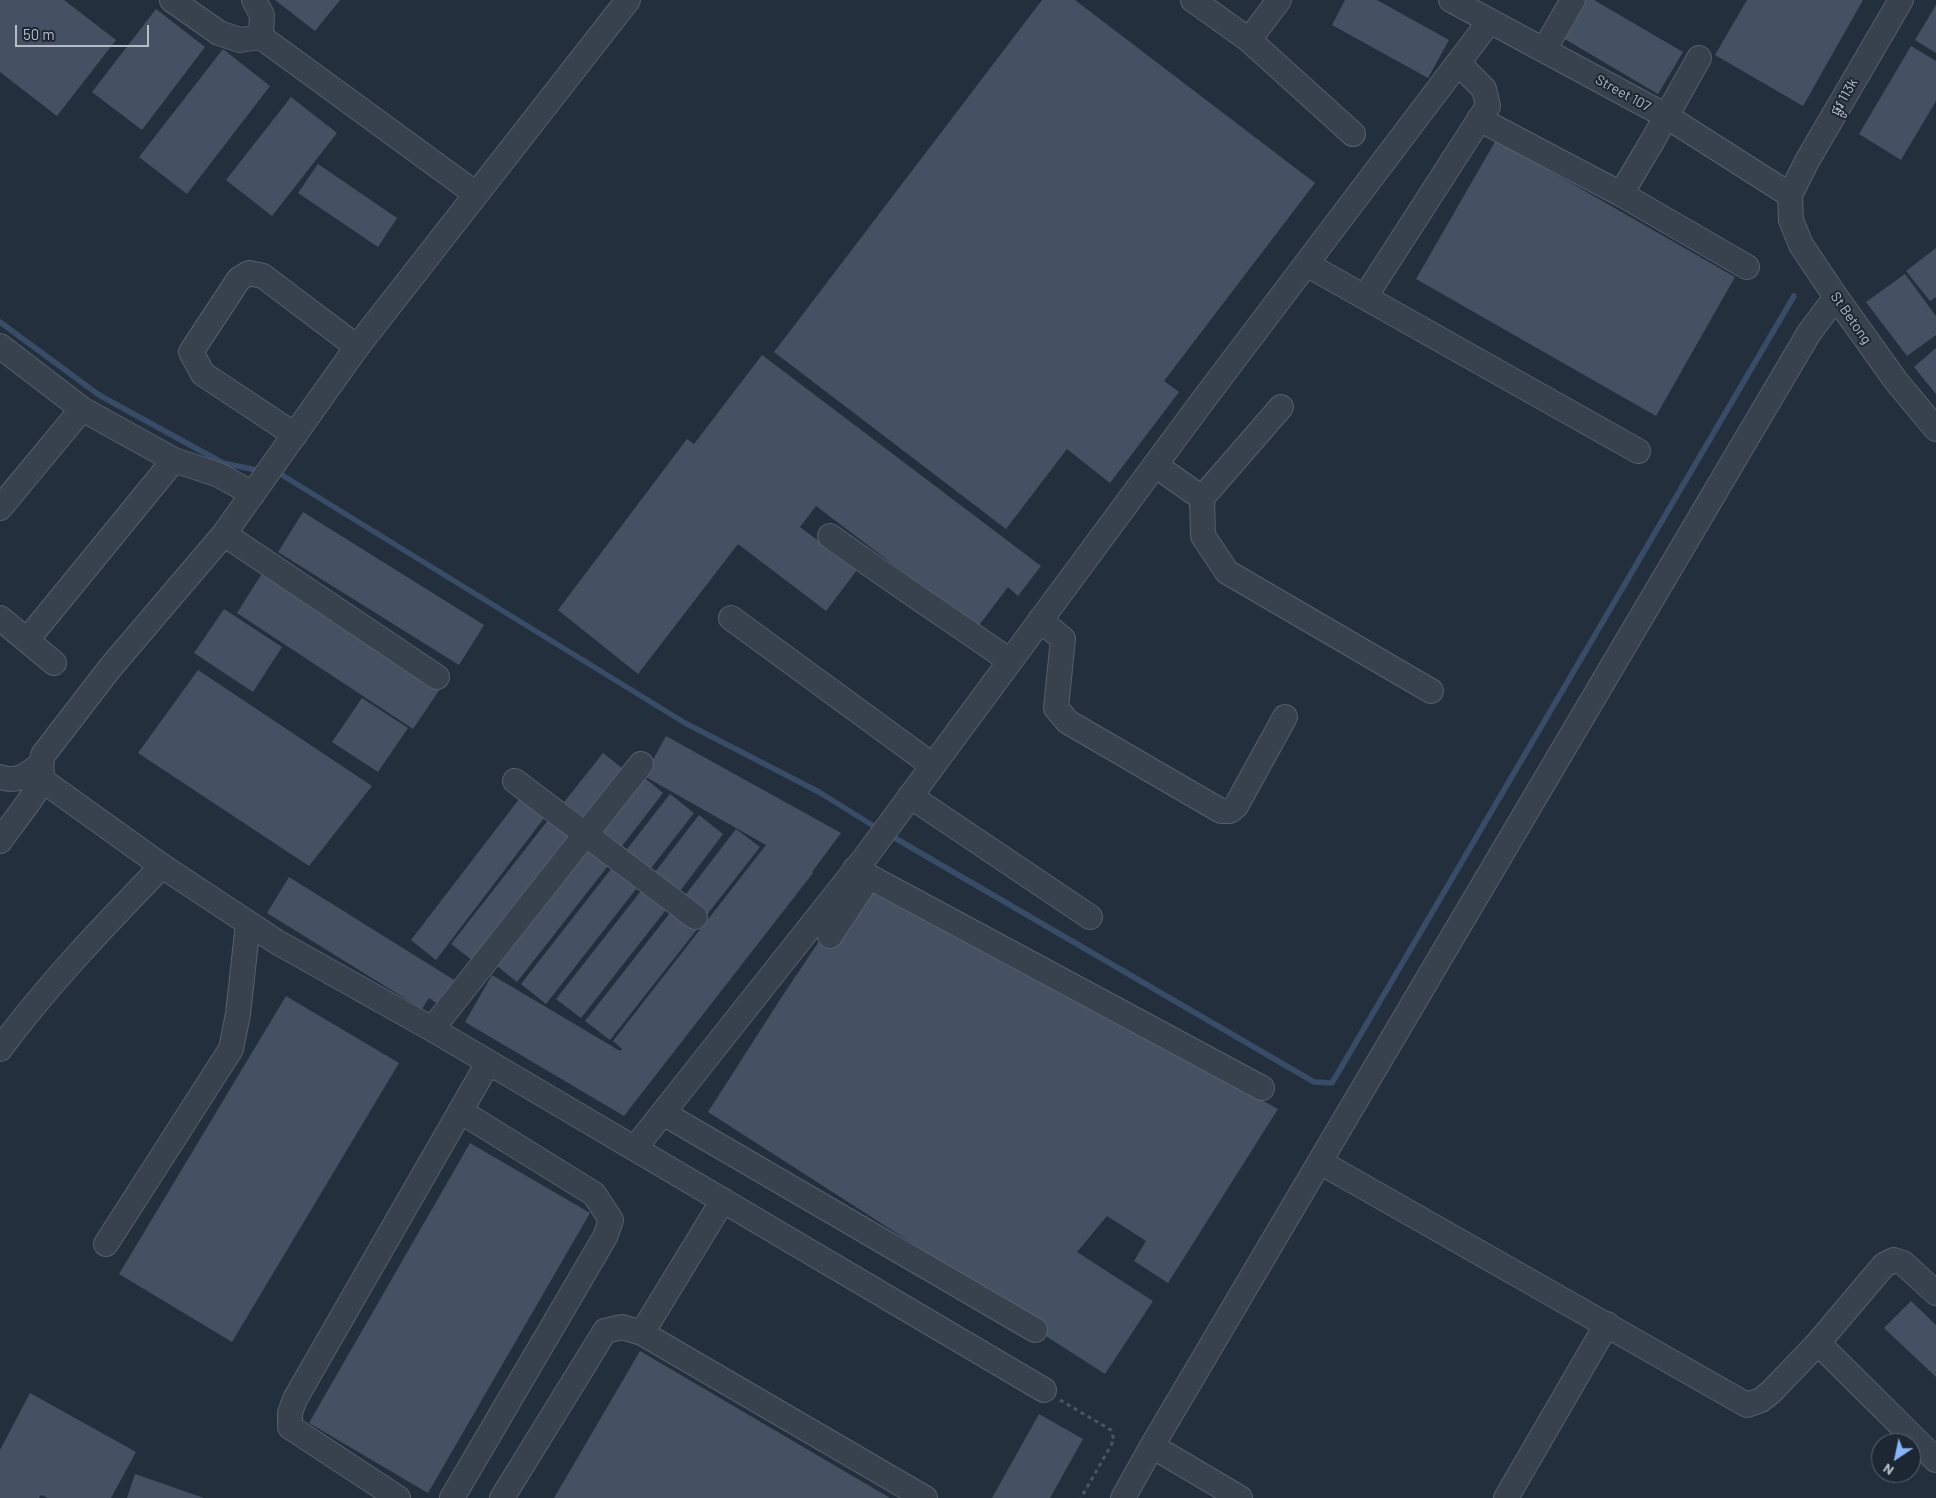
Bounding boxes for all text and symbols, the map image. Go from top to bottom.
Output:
scale bar [18,15,151,47]
text: 50 m [23,25,55,43]
street label: Street 107 [1592,71,1654,115]
street label: ផ្លូវ 113k [1827,75,1861,119]
street label: St Betong [1827,289,1875,347]
north arrow [1871,1433,1921,1483]
text: N [1879,1460,1897,1480]

